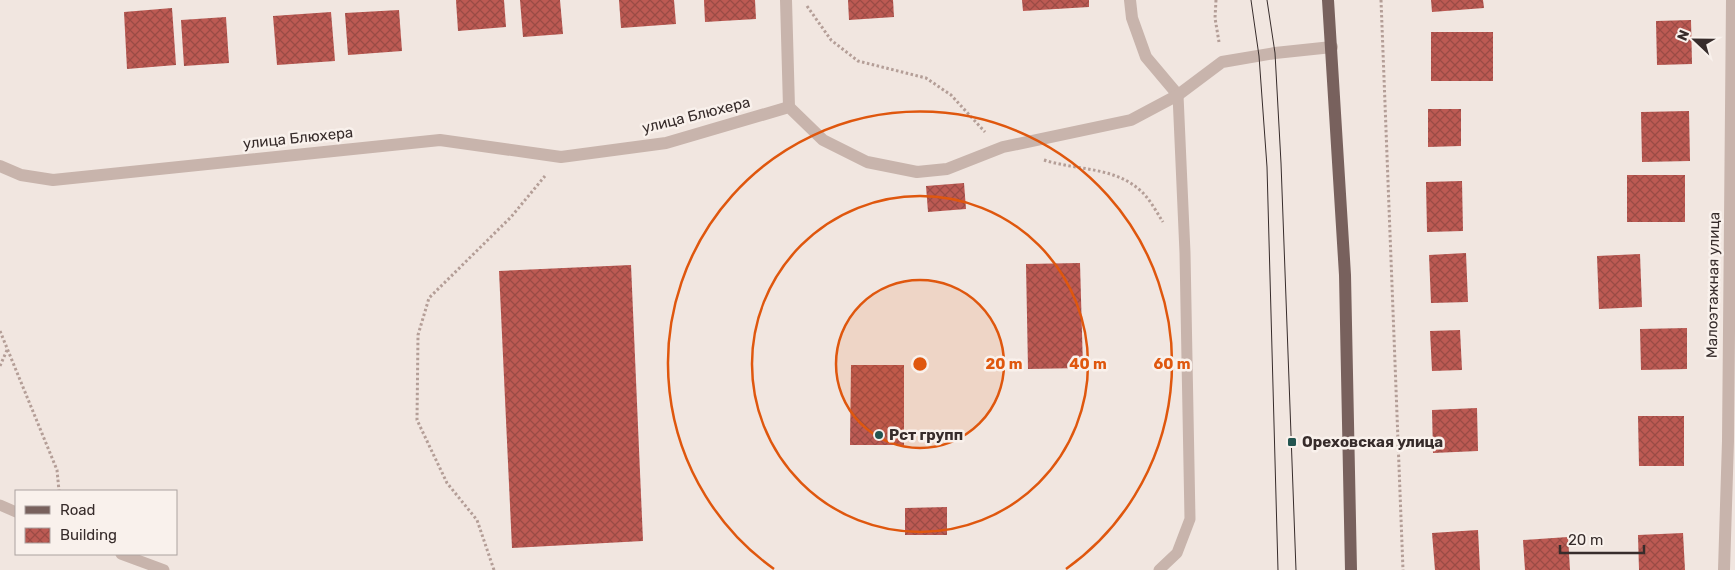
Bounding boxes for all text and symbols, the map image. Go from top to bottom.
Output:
north arrow [1670,15,1720,65]
text: N [1674,27,1693,43]
street label: улица Блюхера [640,93,752,137]
street label: улица Блюхера [242,123,354,153]
street label: Малоэтажная улица [1703,212,1723,358]
centre of rings [911,355,929,373]
text: 20 m [986,355,1022,373]
text: 40 m [1069,355,1107,373]
text: 60 m [1154,355,1190,373]
place label: Рст групп [889,426,963,444]
marker: Рст групп [873,429,885,441]
place label: Ореховская улица [1302,433,1443,451]
marker: Ореховская улица [1286,436,1298,448]
legend [15,490,178,555]
text: Road [60,501,96,519]
scale bar [1560,522,1644,554]
text: Building [60,526,117,544]
text: 20 m [1568,531,1603,549]

